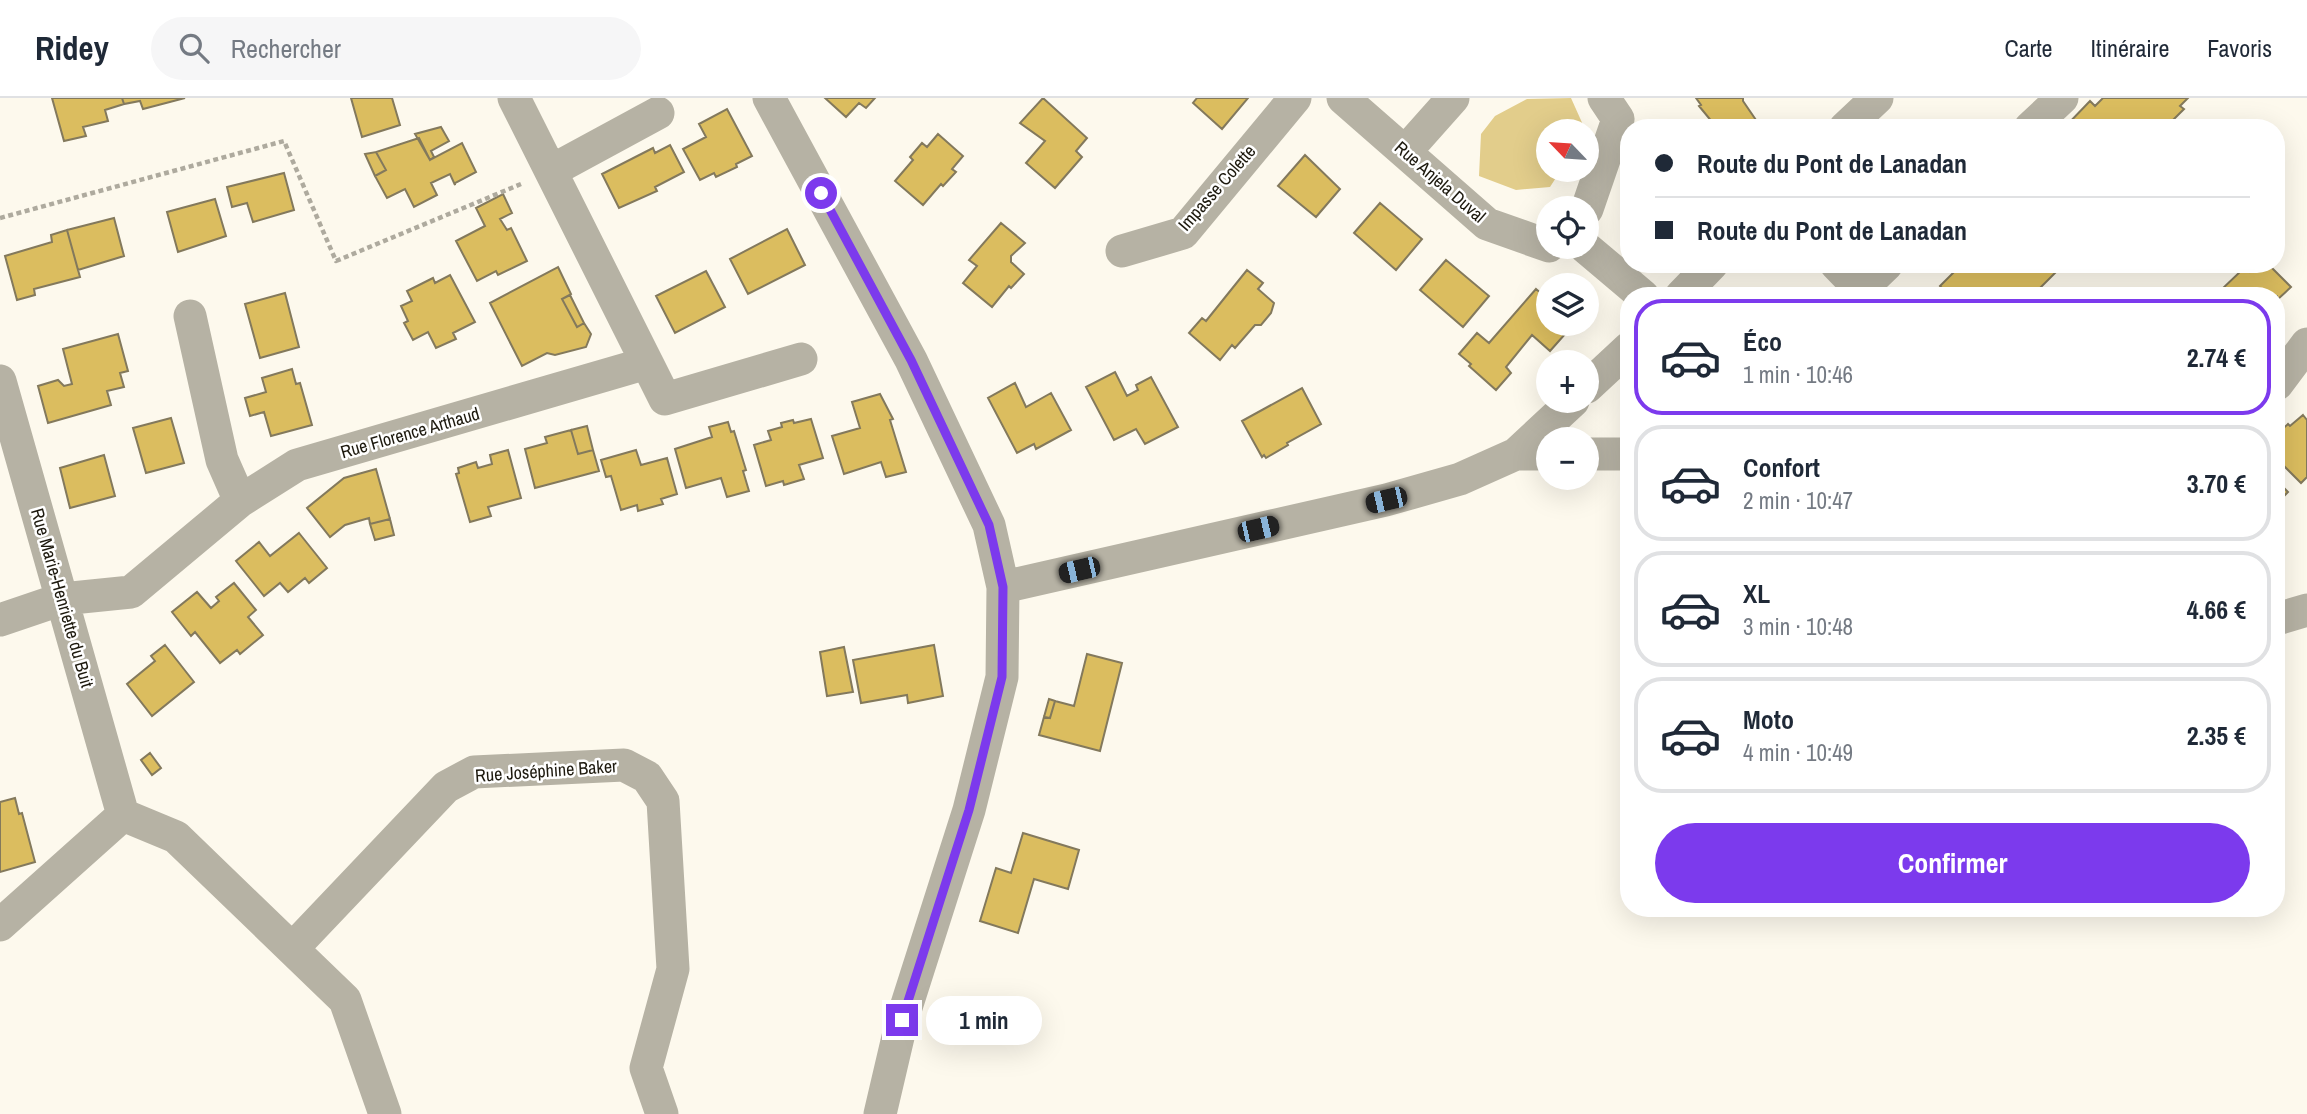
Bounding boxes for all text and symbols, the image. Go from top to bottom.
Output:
search box [151,17,641,80]
text: Ridey [35,26,109,70]
icon: search [175,29,213,67]
text: Rechercher [231,31,341,66]
text: Carte [2004,32,2053,64]
text: Itinéraire [2091,32,2169,64]
text: Favoris [2207,32,2272,64]
north arrow [1536,119,1600,182]
map controls [1536,119,1599,490]
street label: Rue Anjela Duval [1389,135,1491,228]
street label: Impasse Colette [1172,139,1261,236]
text: Route du Pont de Lanadan [1697,146,1967,181]
route start [805,177,837,209]
button: locate [1536,196,1599,259]
text: Route du Pont de Lanadan [1697,213,1967,248]
button: layers [1536,273,1599,336]
text: Éco [1743,324,1782,359]
icon: car [1659,326,1722,389]
text: 2.74 € [2187,340,2246,375]
button: + [1536,350,1599,413]
text: 1 min · 10:46 [1743,359,1853,390]
street label: Rue Florence Arthaud [337,401,482,464]
button: − [1536,427,1599,490]
text: Confort [1743,450,1820,485]
icon: car [1659,452,1722,515]
text: 3.70 € [2187,466,2246,501]
car [1364,485,1409,515]
text: 2 min · 10:47 [1743,485,1853,516]
street label: Rue Marie-Henriette du Buit [25,505,100,690]
car [1236,514,1281,544]
car [1057,555,1102,585]
text: XL [1743,576,1770,611]
icon: car [1659,578,1722,641]
text: 4.66 € [2187,592,2246,627]
text: 3 min · 10:48 [1743,611,1853,642]
text: Moto [1743,702,1794,737]
icon: car [1659,704,1722,767]
text: 2.35 € [2187,718,2246,753]
text: 4 min · 10:49 [1743,737,1853,768]
street label: Rue Joséphine Baker [474,753,618,788]
button: Confirmer [1655,823,2250,903]
callout: 1 min [926,996,1042,1044]
route end [886,1004,918,1036]
text: 1 min [959,1005,1009,1036]

